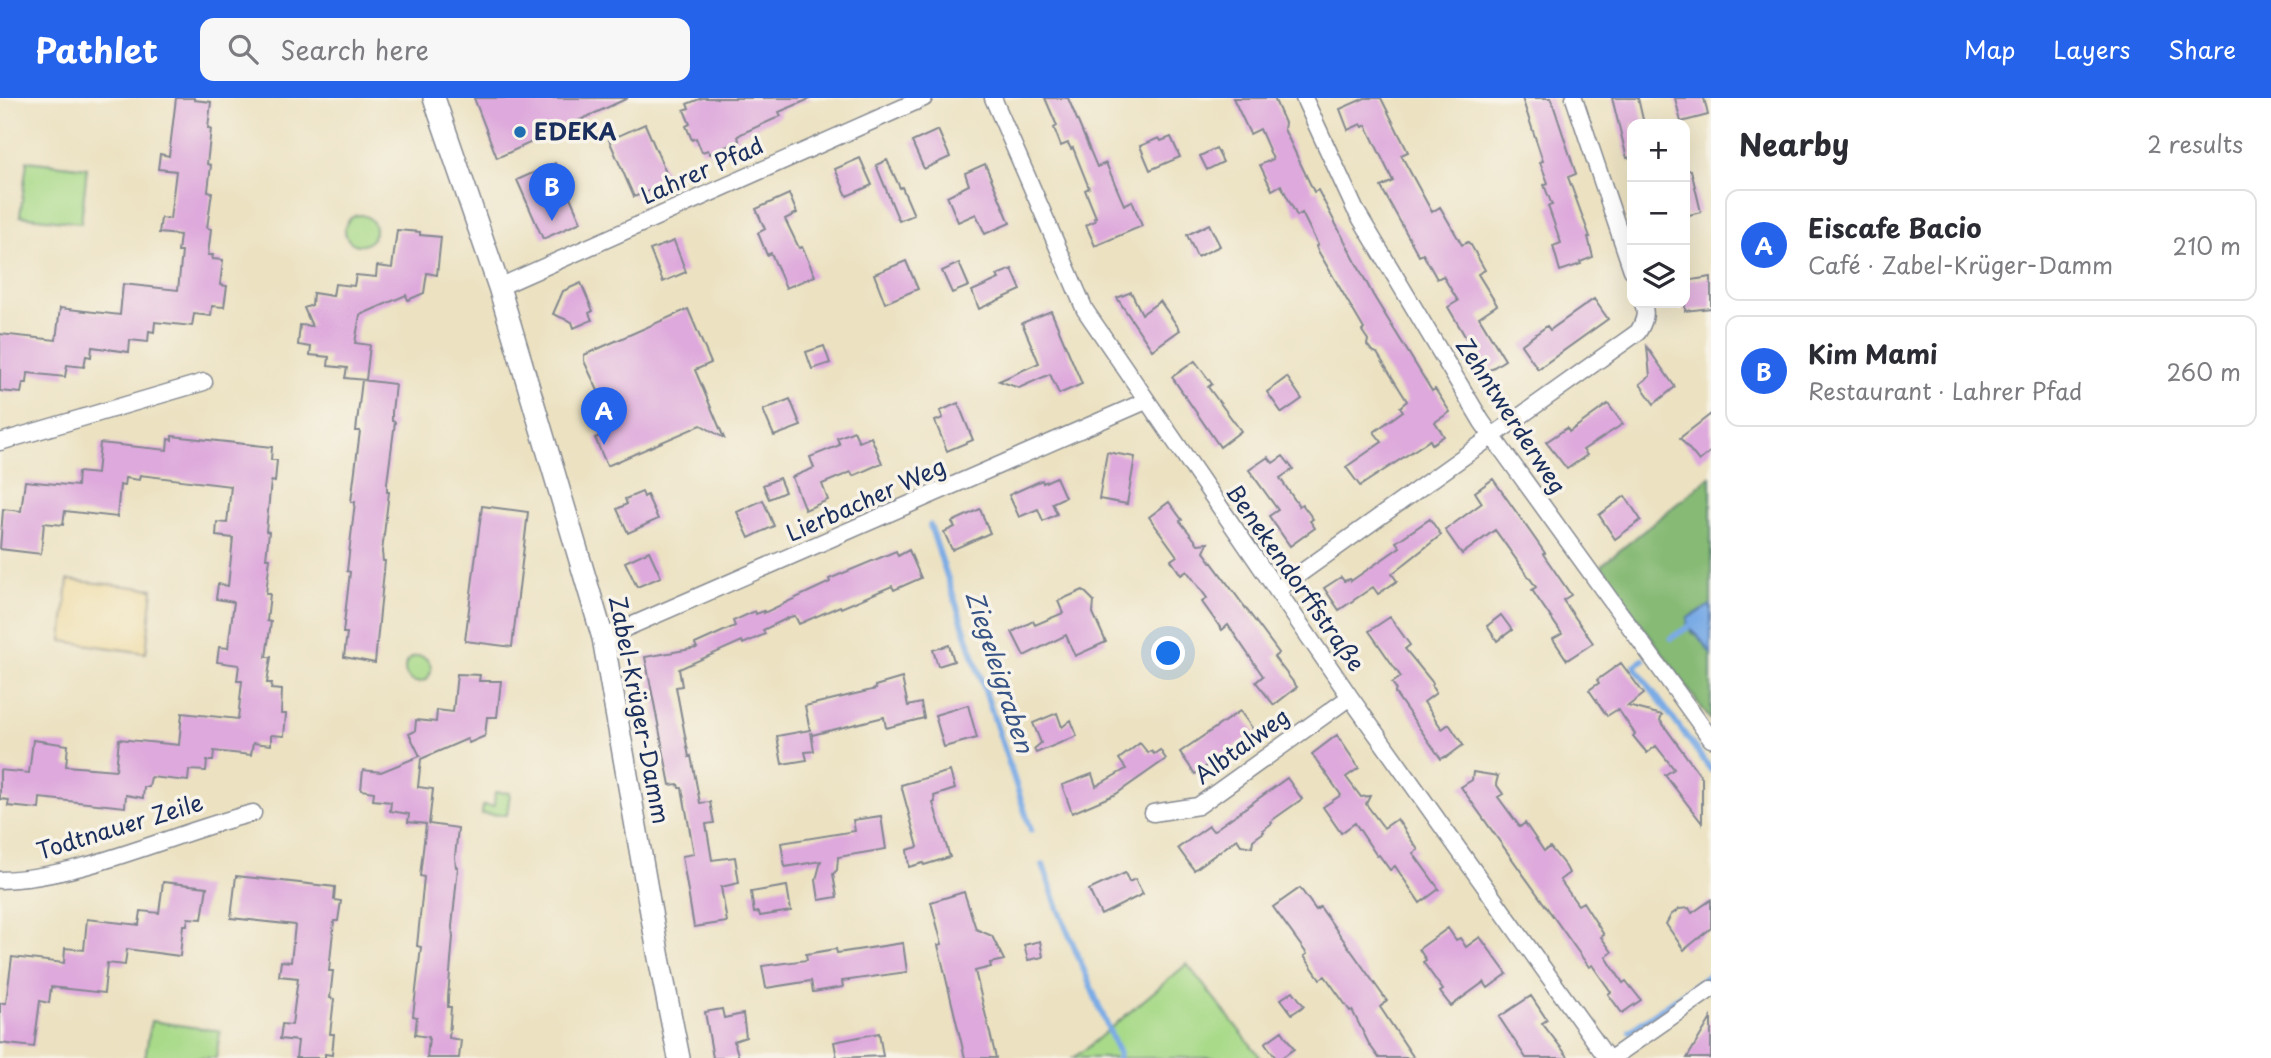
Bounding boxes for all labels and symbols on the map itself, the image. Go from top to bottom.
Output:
place label: EDEKA [534,113,616,148]
marker: EDEKA [512,124,528,140]
street label: Lahrer Pfad [635,127,768,212]
pin: B [529,163,575,221]
street label: Zehntwerderweg [1448,330,1576,500]
pin: A [581,387,627,445]
street label: Lierbacher Weg [780,448,951,549]
street label: Benekendorffstraße [1218,476,1374,678]
water label: Ziegeleigraben [958,586,1044,758]
street label: Zabel-Krüger-Damm [601,593,680,827]
your location [1151,636,1185,670]
street label: Albtalweg [1186,698,1296,791]
street label: Todtnauer Zeile [32,784,207,868]

